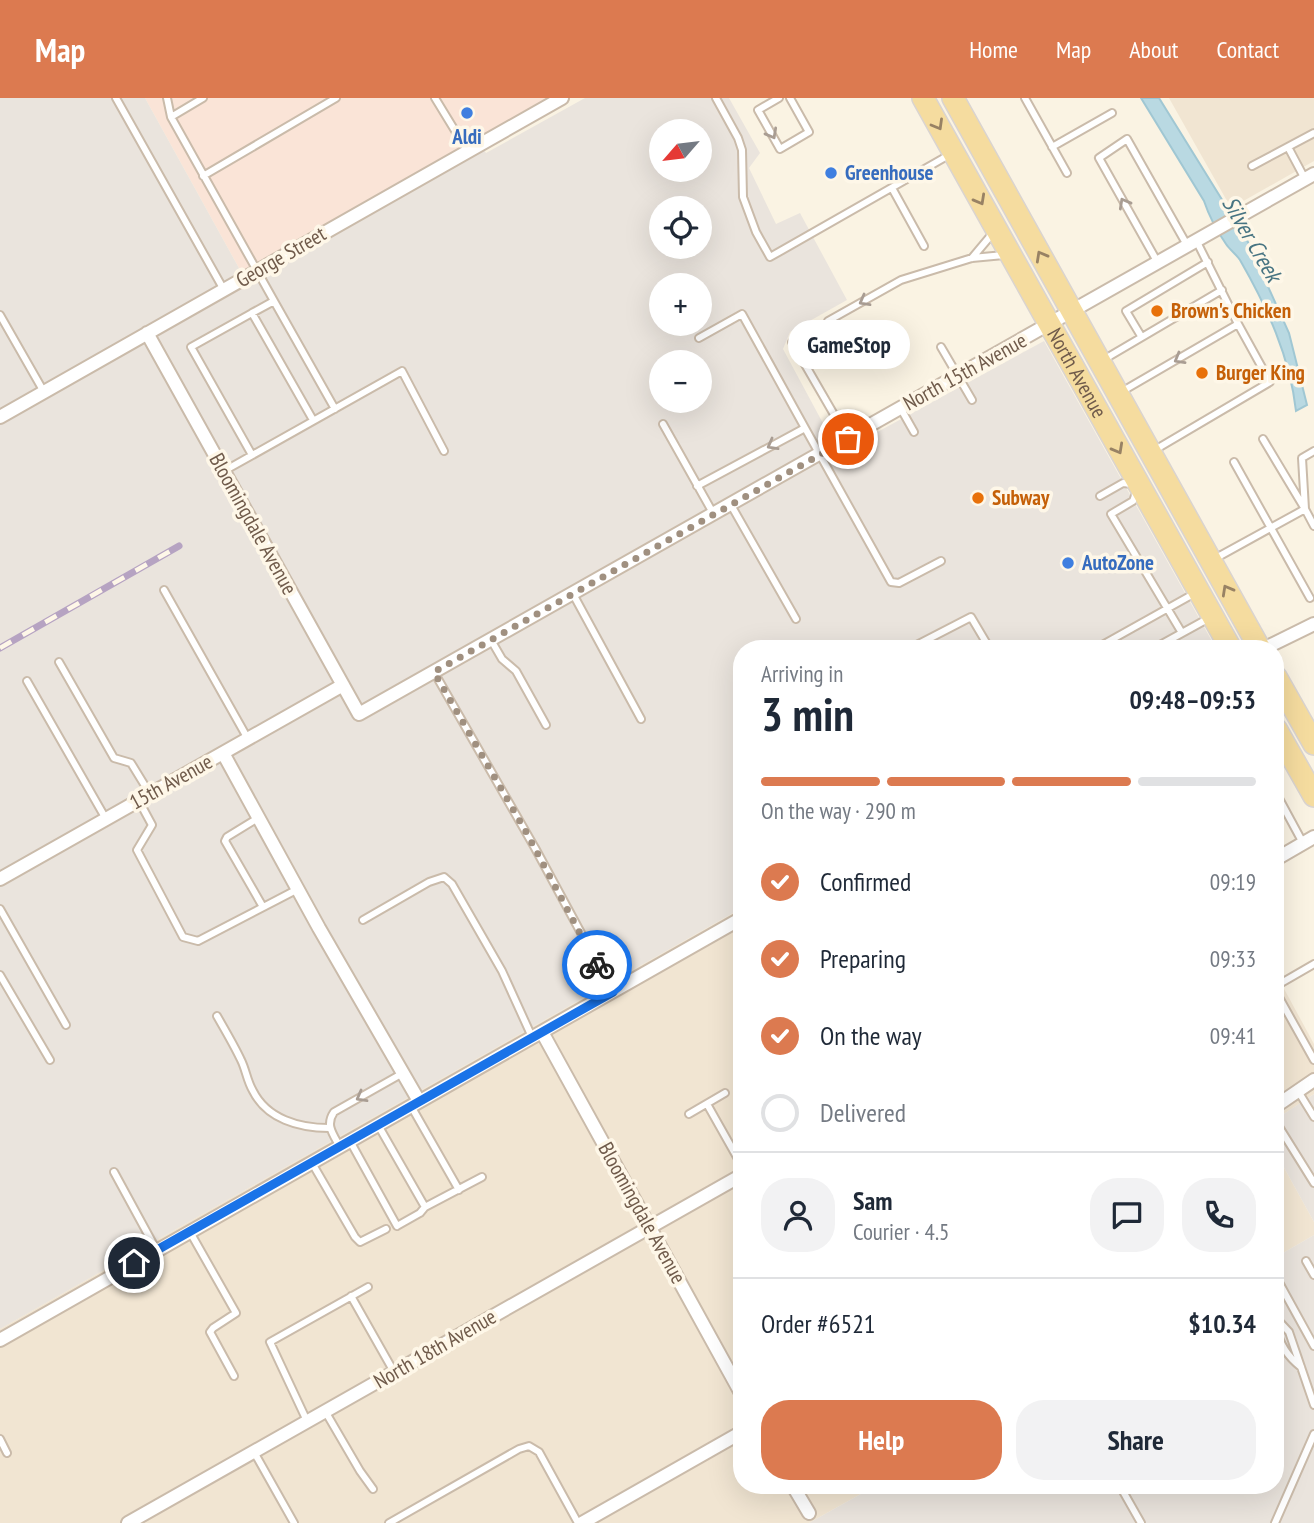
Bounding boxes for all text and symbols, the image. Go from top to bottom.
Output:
text: Map [35,28,85,71]
text: Home [969,34,1018,65]
text: Map [1056,34,1091,65]
text: About [1129,34,1178,65]
text: Contact [1216,34,1279,65]
marker: Aldi [459,105,475,121]
one-way arrow [930,118,943,131]
north arrow [649,119,712,182]
map controls [649,119,712,413]
place label: Aldi [451,123,482,150]
one-way arrow [764,127,777,139]
place label: Greenhouse [845,159,934,186]
marker: Greenhouse [823,165,839,181]
water label: Silver Creek [1216,191,1290,289]
one-way arrow [972,193,985,206]
button: locate [649,196,712,259]
one-way arrow [1119,198,1132,211]
street label: George Street [231,220,331,293]
one-way arrow [1036,251,1049,263]
button: + [649,273,712,336]
one-way arrow [859,293,872,306]
place label: Brown's Chicken [1171,297,1291,324]
marker: Brown's Chicken [1149,303,1165,319]
callout: GameStop [787,320,909,369]
street label: North Avenue [1041,323,1113,422]
street label: North 15th Avenue [898,327,1031,417]
text: GameStop [807,330,891,359]
button: − [649,350,712,413]
one-way arrow [1173,350,1186,363]
place label: Burger King [1216,359,1305,386]
marker: Burger King [1194,365,1210,381]
pin [818,409,878,469]
icon: bag [829,420,867,458]
one-way arrow [767,437,779,451]
one-way arrow [1110,441,1123,454]
street label: Bloomingdale Avenue [203,448,303,599]
place label: Subway [992,484,1050,511]
marker: Subway [970,490,986,506]
place label: AutoZone [1081,549,1154,576]
marker: AutoZone [1060,555,1076,571]
one-way arrow [1222,584,1235,597]
text: Arriving in [761,659,843,688]
text: 09:48–09:53 [1129,683,1256,716]
text: 3 min [761,684,854,744]
street label: 15th Avenue [124,748,217,815]
text: On the way · 290 m [761,796,916,825]
icon: check [761,863,799,901]
text: Confirmed [820,865,911,898]
text: 09:19 [1210,867,1256,896]
courier [562,930,632,1000]
icon: check [761,940,799,978]
text: Preparing [820,942,906,975]
text: 09:33 [1210,944,1256,973]
icon: bike [578,946,616,984]
icon: check [761,1017,799,1055]
text: On the way [820,1019,922,1052]
text: 09:41 [1210,1021,1256,1050]
one-way arrow [356,1089,368,1102]
text: Delivered [820,1096,906,1129]
street label: Bloomingdale Avenue [592,1137,692,1288]
button: person [761,1178,835,1252]
button: chat [1090,1178,1164,1252]
button: phone [1182,1178,1256,1252]
text: Sam [853,1184,892,1217]
text: Courier · 4.5 [853,1217,949,1246]
pin [104,1233,164,1293]
icon: home [115,1244,153,1282]
street label: North 18th Avenue [369,1303,501,1395]
text: Order #6521 [761,1307,876,1340]
text: $10.34 [1188,1307,1256,1340]
button: Help [761,1400,1002,1480]
button: Share [1016,1400,1256,1480]

